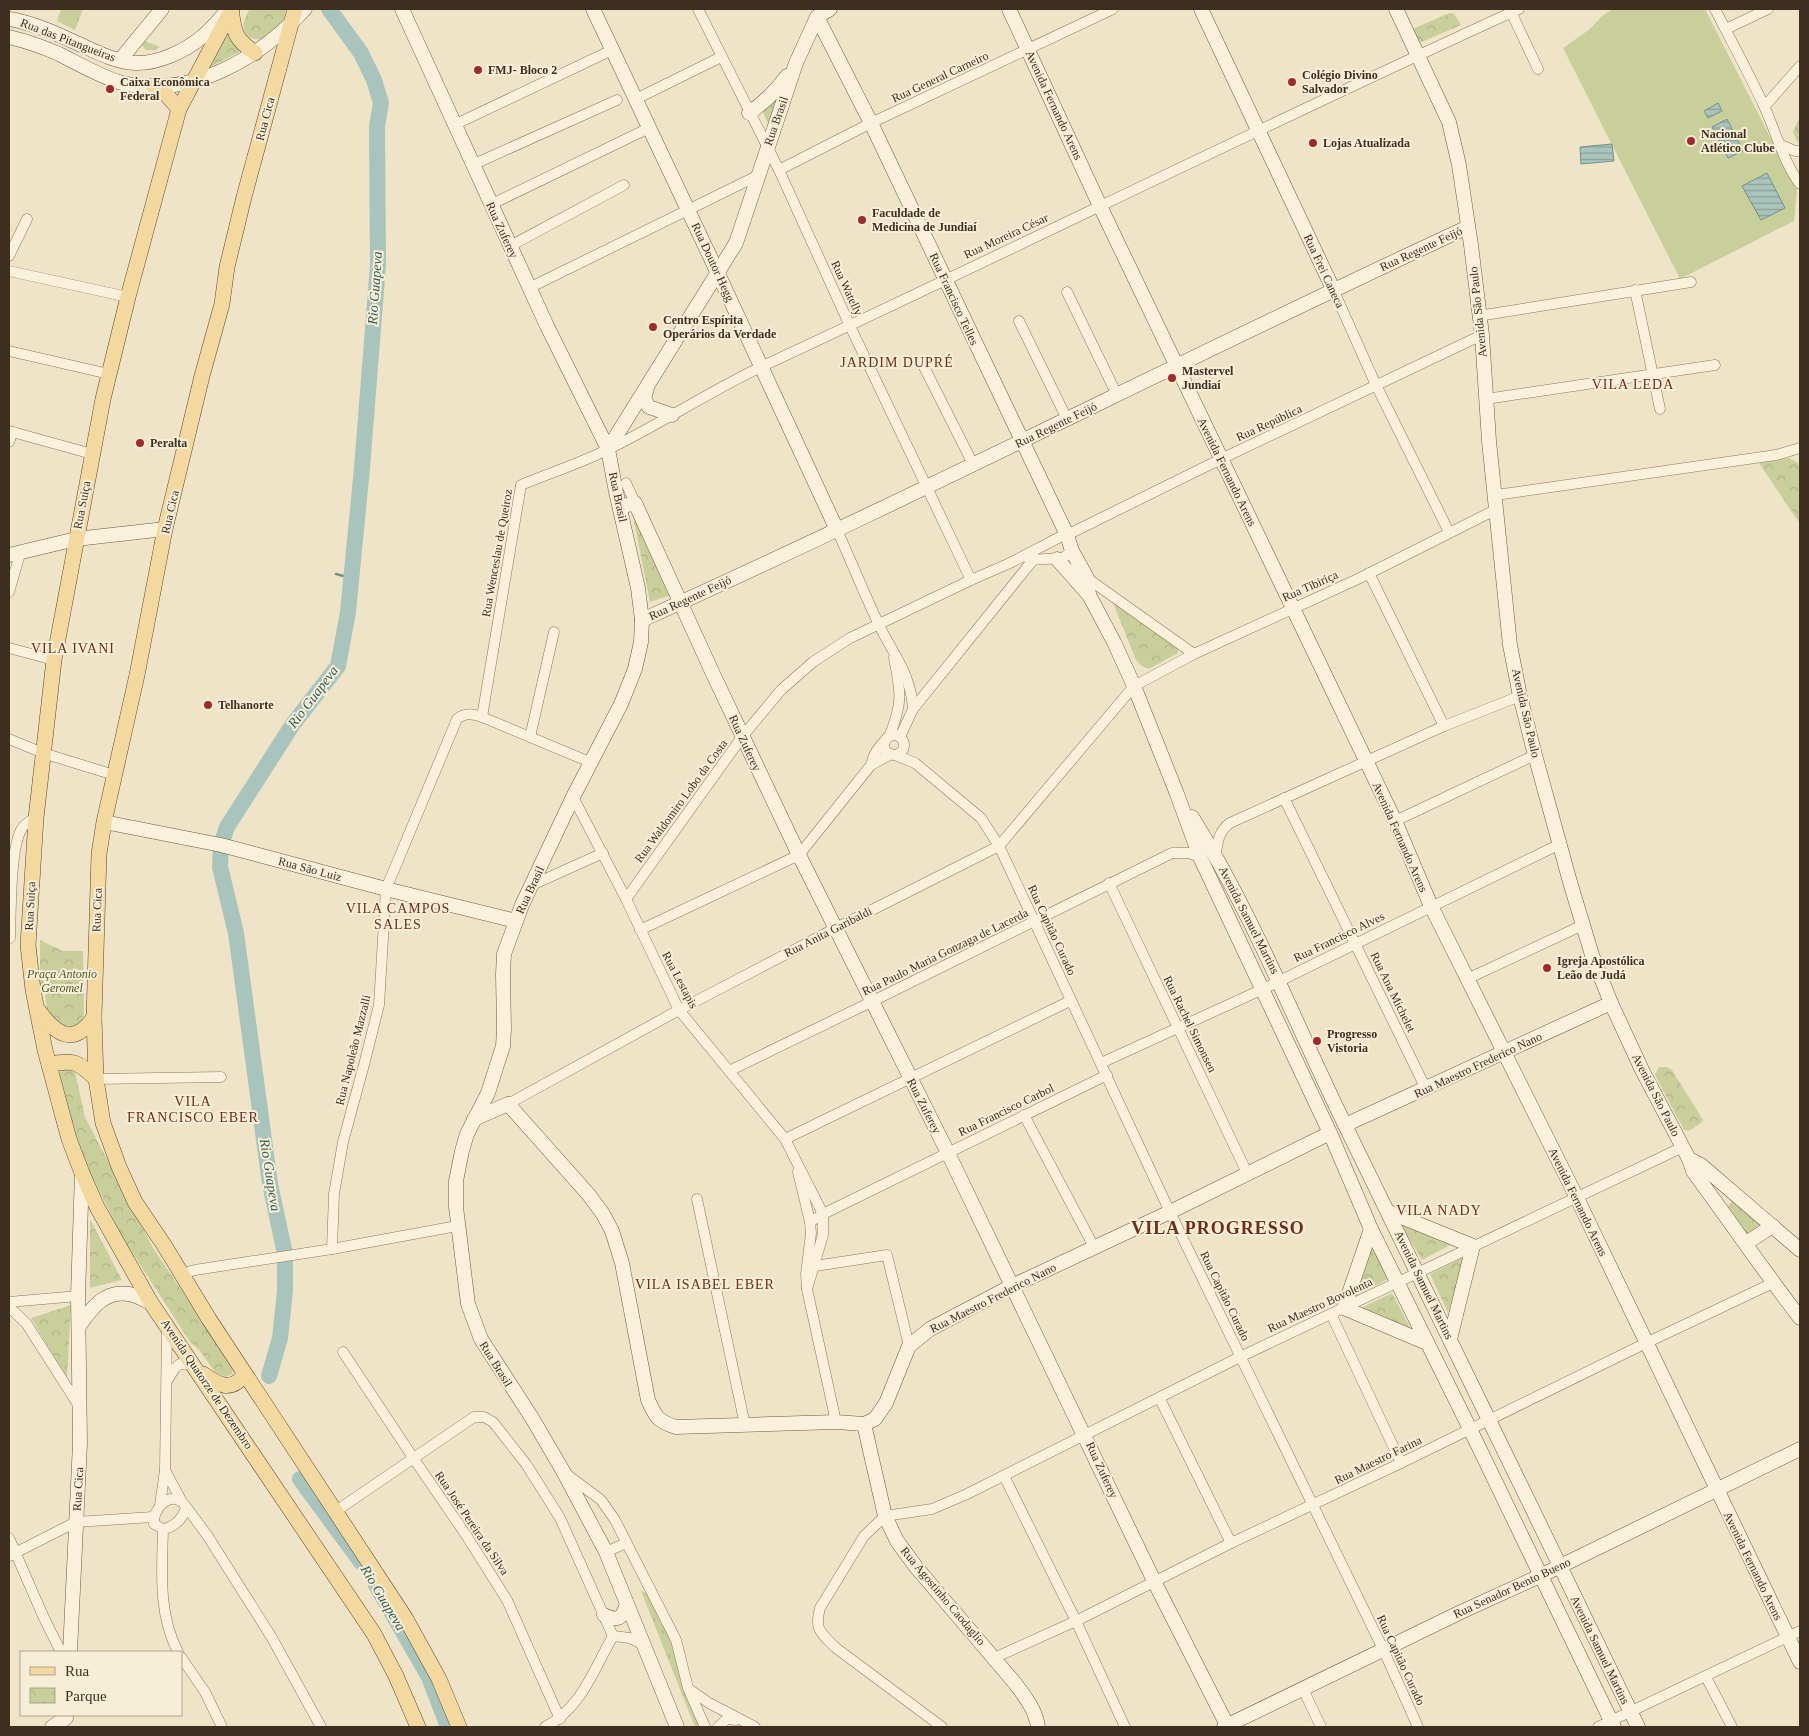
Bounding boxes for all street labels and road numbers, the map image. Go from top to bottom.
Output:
street label: Rua das Pitangueiras [19,15,118,65]
street label: Rua General Carneiro [889,48,991,106]
street label: Avenida Fernando Arens [1022,48,1086,162]
street label: Rua Brasil [761,94,791,147]
street label: Rua Cica [253,95,278,142]
street label: Rua Zuferey [483,200,521,260]
street label: Rua Moreira César [962,210,1050,262]
street label: Rua Doutor Hegg [689,220,737,304]
street label: Rua Regente Feijó [1378,224,1464,274]
street label: Rua Frei Caneca [1301,232,1348,311]
street label: Rua Francisco Telles [926,251,982,348]
street label: Rua Watelly [828,258,866,318]
street label: Avenida São Paulo [1466,266,1490,358]
street label: Rua Regente Feijó [1013,399,1099,451]
street label: Rua República [1234,401,1305,444]
street label: Avenida Fernando Arens [1195,415,1260,529]
street label: Rua Brasil [606,471,630,524]
street label: Rua Suiça [70,479,94,530]
street label: Rua Cica [158,488,182,535]
street label: Rua Wenceslau de Queiroz [479,488,515,618]
street label: Rua Tibiriça [1280,567,1341,605]
street label: Rua Regente Feijó [647,573,733,623]
street label: Avenida São Paulo [1509,667,1543,759]
street label: Rua Zuferey [726,713,764,773]
street label: Rua Waldomiro Lobo da Costa [632,736,731,865]
street label: Avenida Fernando Arens [1369,780,1431,895]
street label: Rua São Luiz [277,854,343,884]
street label: Rua Brasil [513,863,547,916]
street label: Avenida Samuel Martins [1216,864,1282,977]
street label: Rua Suiça [22,881,38,931]
street label: Rua Capitão Curado [1025,883,1079,977]
street label: Rua Cica [89,887,105,932]
street label: Rua Anita Garibaldi [782,904,875,960]
street label: Rua Paulo Maria Gonzaga de Lacerda [860,905,1031,998]
street label: Rua Francisco Alves [1291,909,1387,965]
street label: Rua Lestapis [659,949,701,1011]
street label: Rua Ana Michelet [1368,950,1419,1035]
street label: Rua Rachel Simonsen [1160,973,1220,1075]
street label: Rua Napoleão Mazzalli [333,993,374,1107]
street label: Rua Maestro Frederico Nano [1412,1029,1544,1101]
street label: Avenida São Paulo [1629,1051,1683,1139]
street label: Rua Zuferey [904,1076,944,1136]
street label: Rua Francisco Carbol [956,1080,1057,1139]
street label: Avenida Fernando Arens [1546,1145,1611,1259]
street label: Avenida Samuel Martins [1392,1228,1457,1342]
street label: Rua Capitão Curado [1197,1249,1253,1343]
street label: Rua Maestro Frederico Nano [928,1260,1058,1336]
street label: Rua Maestro Bovolenta [1265,1274,1375,1335]
street label: Avenida Quatorze de Dezembro [158,1316,256,1452]
street label: Rua Brasil [477,1339,516,1390]
street label: Rua Maestro Farina [1332,1433,1425,1487]
street label: Rua Zuferey [1083,1440,1121,1500]
street label: Rua Cica [70,1466,86,1512]
street label: Rua José Pereira da Silva [432,1469,512,1578]
street label: Avenida Fernando Arens [1721,1509,1786,1623]
street label: Rua Agostinho Caodaglio [898,1544,988,1648]
street label: Rua Senador Bento Bueno [1451,1555,1573,1621]
street label: Avenida Samuel Martins [1568,1593,1633,1707]
street label: Rua Capitão Curado [1374,1613,1428,1707]

